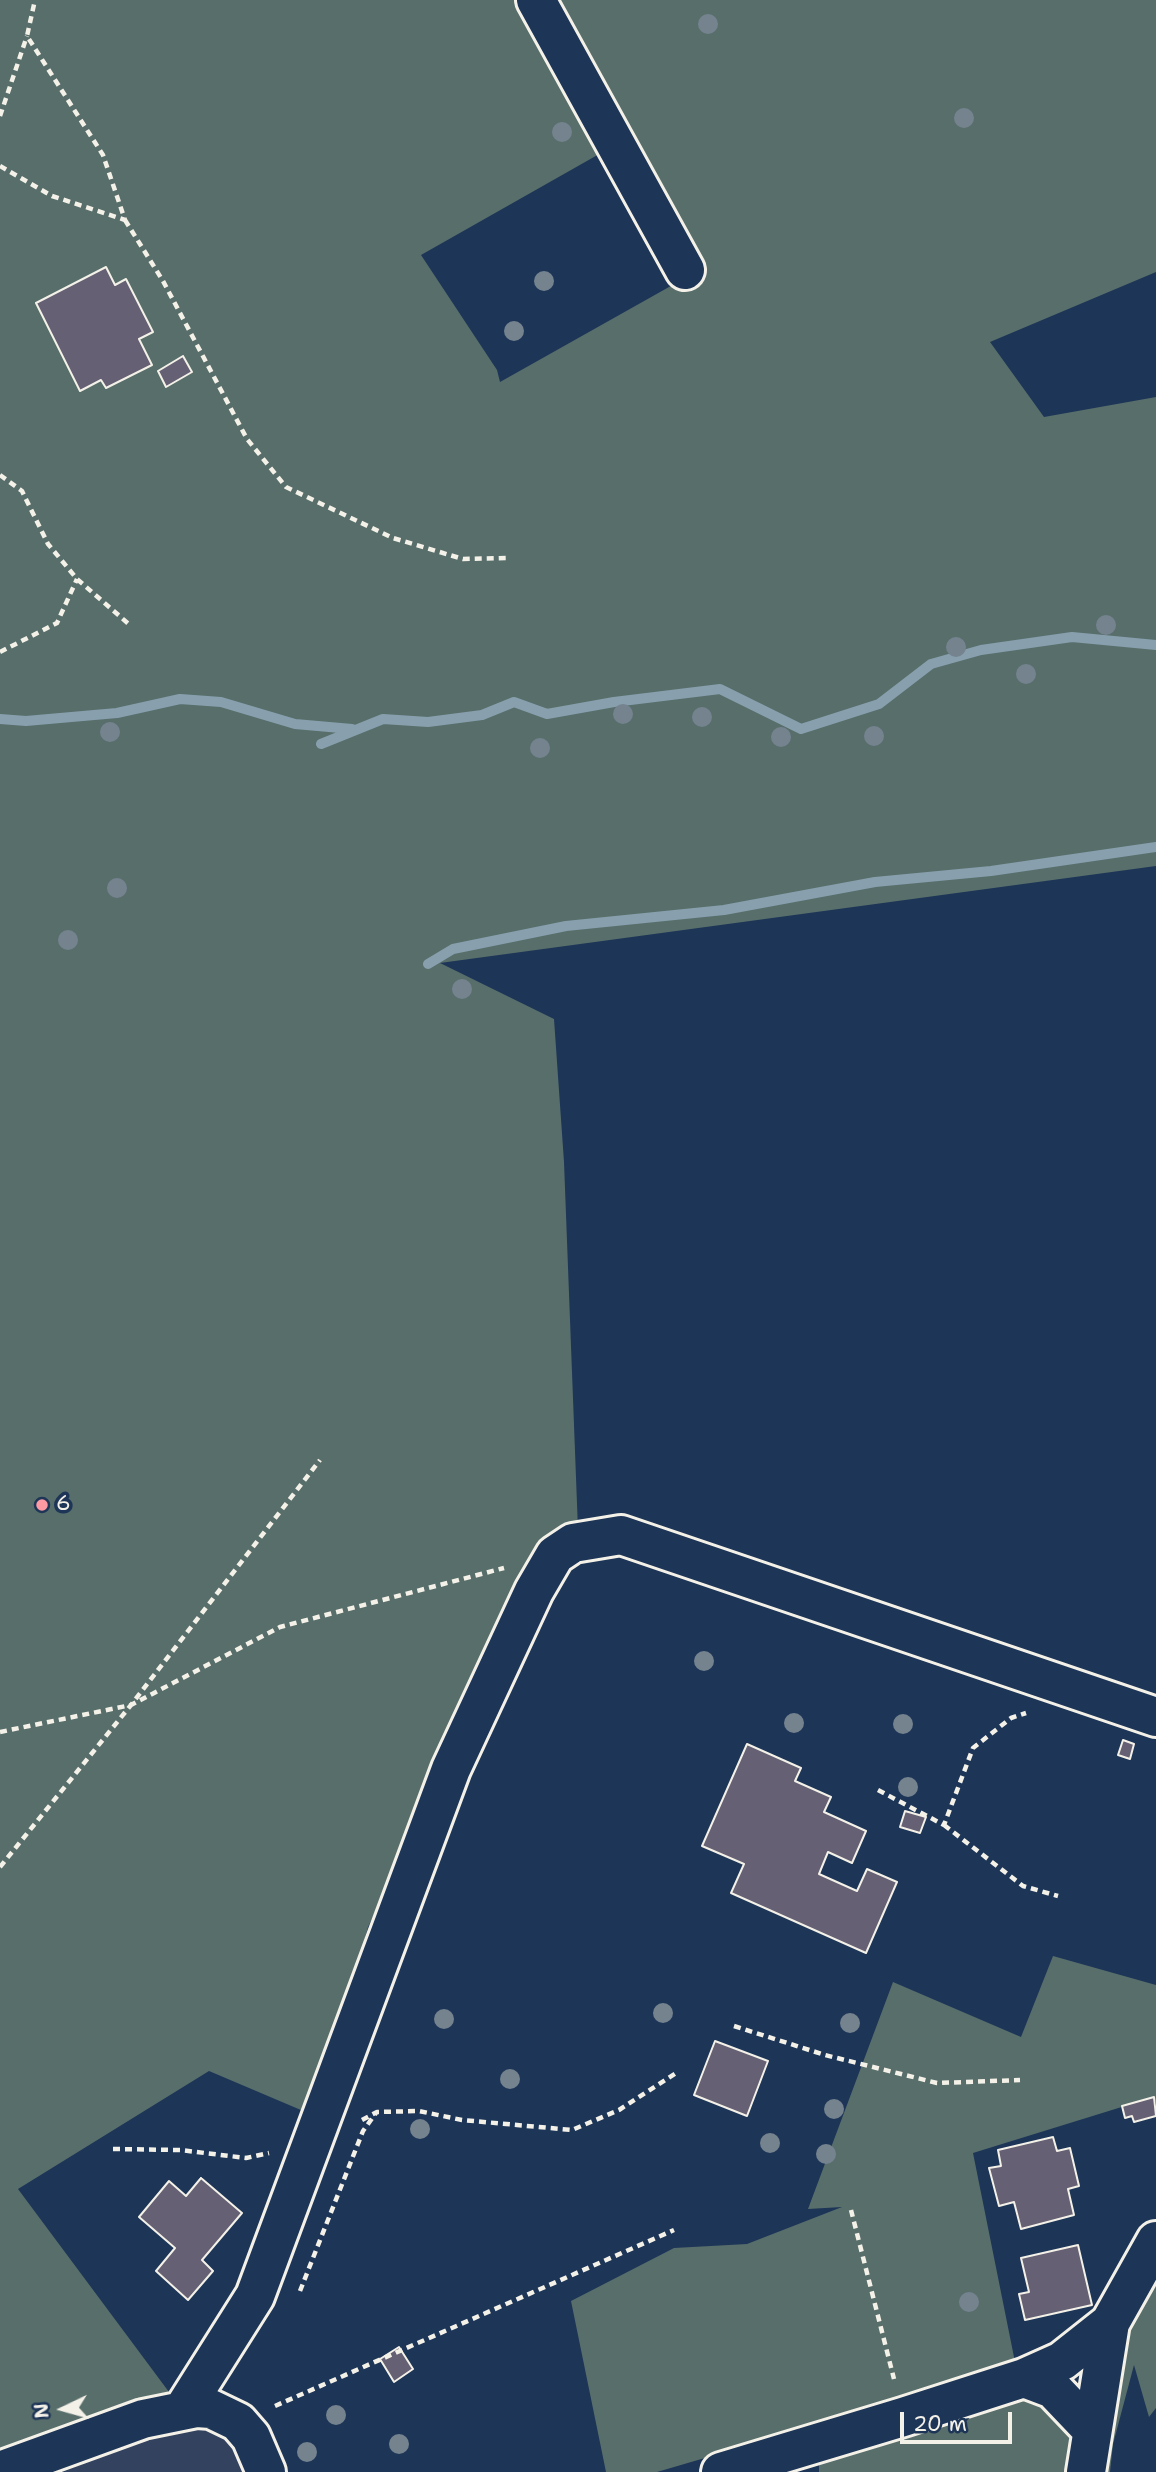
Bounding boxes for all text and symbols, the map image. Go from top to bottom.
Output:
place label: 6 [56,1492,71,1518]
marker: 6 [34,1497,50,1513]
north arrow [28,2374,98,2444]
scale bar [904,2398,1016,2442]
text: N [28,2402,55,2419]
text: 20 m [913,2410,967,2438]

